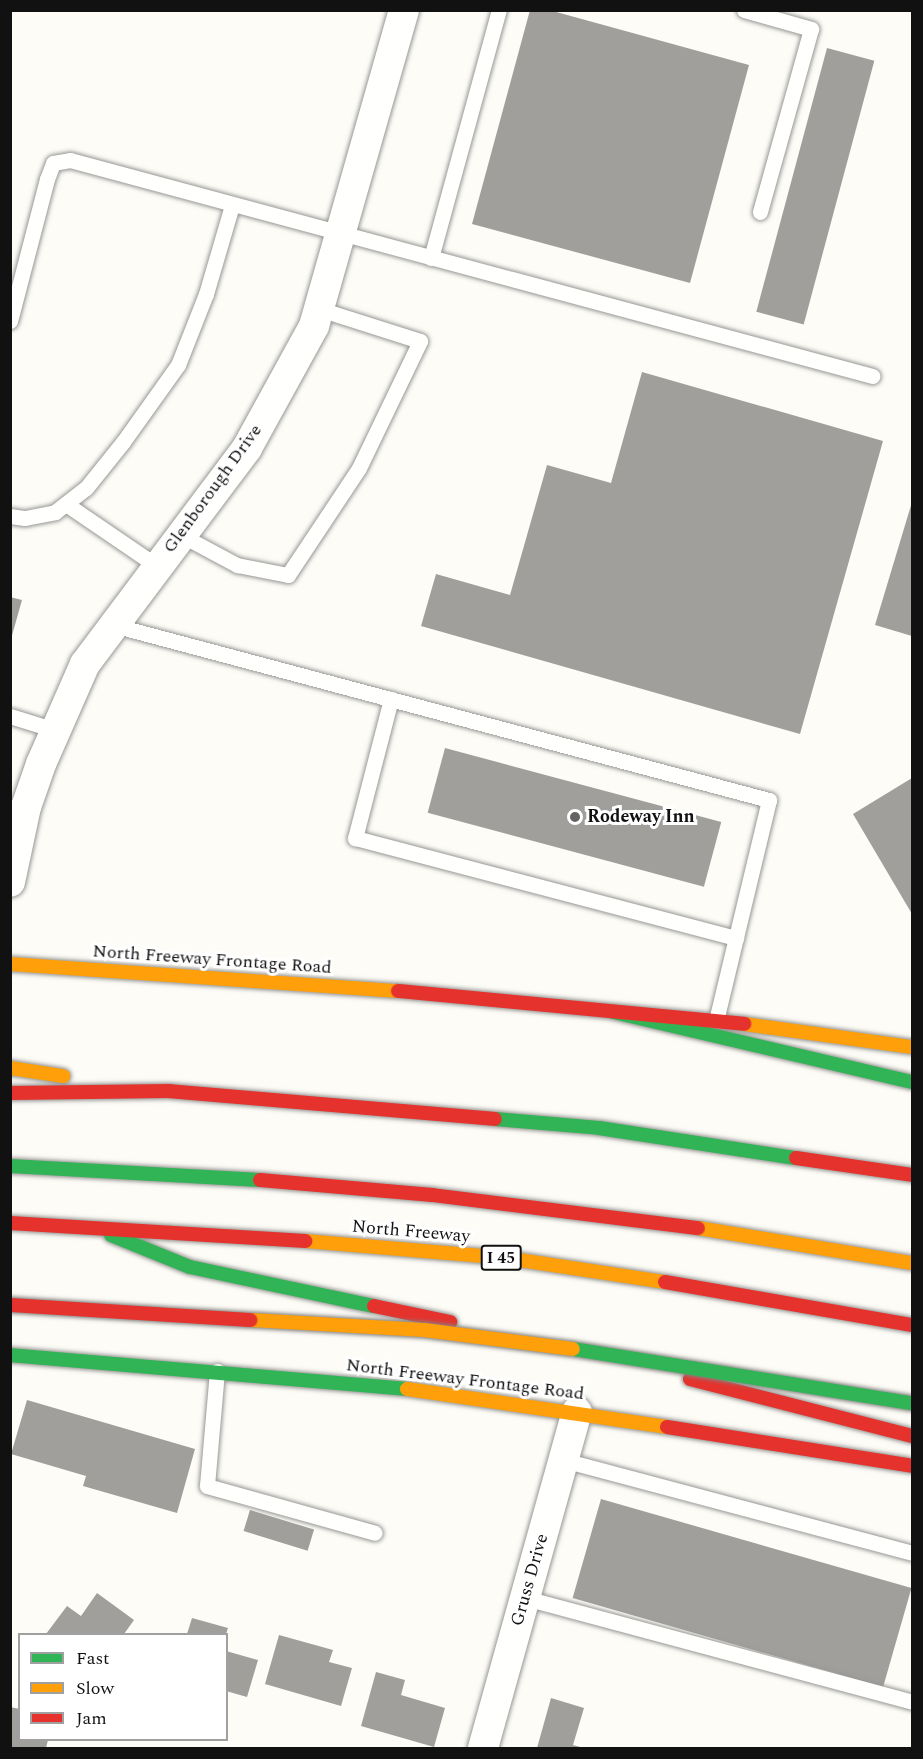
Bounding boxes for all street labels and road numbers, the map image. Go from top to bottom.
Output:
street label: Glenborough Drive [159,420,267,558]
street label: North Freeway Frontage Road [92,941,332,979]
street label: North Freeway [351,1216,471,1248]
road number: I 45 [480,1245,522,1271]
street label: North Freeway Frontage Road [345,1355,585,1405]
street label: Gruss Drive [507,1531,553,1629]

